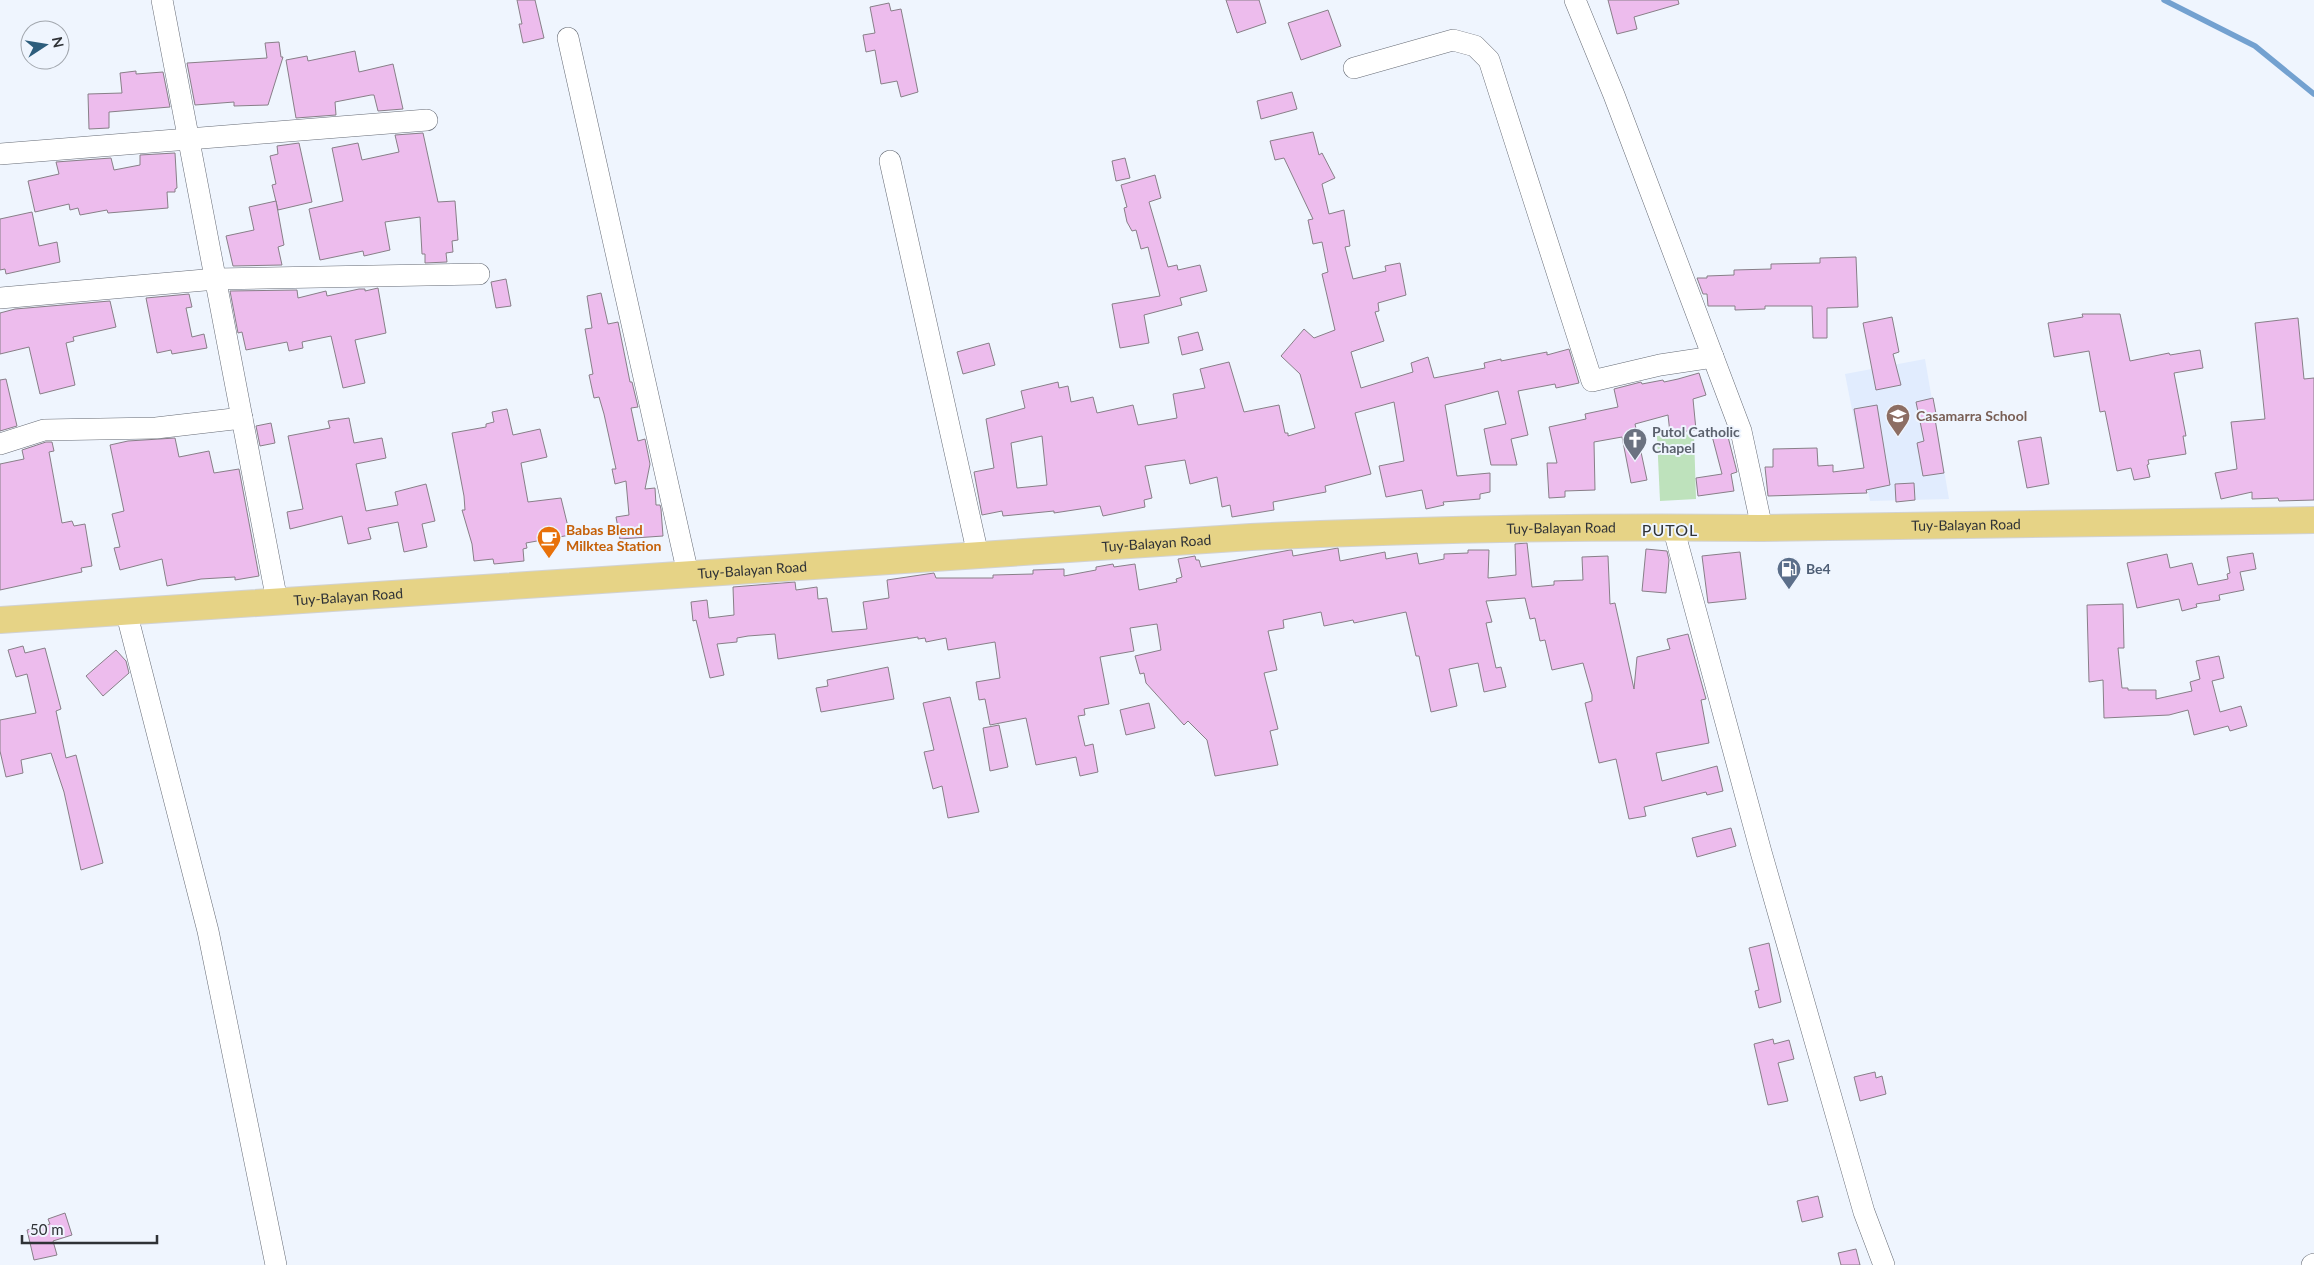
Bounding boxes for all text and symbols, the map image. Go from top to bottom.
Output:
north arrow [20,20,70,70]
text: N [49,35,68,49]
school or university icon: Casamarra School [1885,403,1911,437]
place label: Casamarra School [1916,407,2027,424]
place label: Putol Catholic Chapel [1652,423,1740,456]
church icon: Putol Catholic Chapel [1622,427,1648,461]
street label: Tuy-Balayan Road [1911,515,2021,534]
street label: Tuy-Balayan Road [1506,519,1616,537]
district label: PUTOL [1642,520,1698,539]
place label: Babas Blend Milktea Station [566,521,661,554]
cafe icon: Babas Blend Milktea Station [536,525,562,559]
street label: Tuy-Balayan Road [1101,531,1212,555]
fuel station icon: Be4 [1776,556,1802,590]
street label: Tuy-Balayan Road [697,557,808,582]
place label: Be4 [1806,560,1831,577]
street label: Tuy-Balayan Road [293,584,403,609]
scale bar [22,1212,158,1244]
text: 50 m [30,1220,64,1238]

